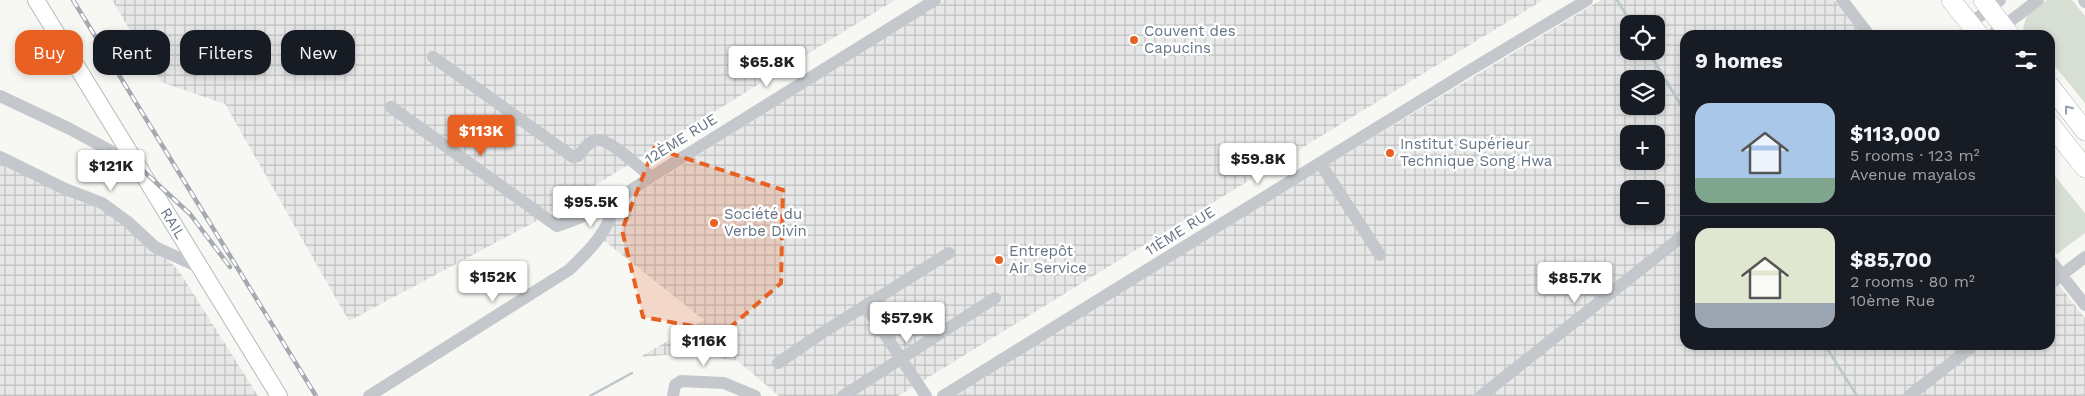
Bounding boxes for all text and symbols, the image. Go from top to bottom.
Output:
map controls [1620,15,1665,225]
button: locate [1620,15,1665,60]
place label: Couvent des Capucins [1144,22,1236,57]
chip: Buy [15,30,83,75]
chip: Rent [93,30,170,75]
chip: Filters [180,30,271,75]
chip: New [281,30,355,75]
marker: Couvent des Capucins [1128,34,1140,46]
pin: $65.8K [726,46,808,88]
icon: filters [2012,46,2040,74]
text: 9 homes [1695,48,1783,73]
text: $65.8K [739,52,795,71]
button: layers [1620,70,1665,115]
one-way arrow [2065,106,2073,115]
street label: 12ÈME RUE [642,110,720,168]
pin: $113K [446,114,516,157]
text: $113K [459,121,503,140]
text: $113,000 [1850,121,1940,146]
icon: home [1735,123,1795,183]
button: + [1620,125,1665,170]
place label: Institut Supérieur Technique Song Hwa [1400,135,1553,170]
pin: $59.8K [1217,142,1299,185]
text: 5 rooms · 123 m² [1850,146,1980,165]
marker: Institut Supérieur Technique Song Hwa [1384,147,1396,159]
text: $59.8K [1230,149,1286,168]
pin: $121K [76,150,146,192]
text: $121K [89,156,133,175]
text: Avenue mayalos [1850,165,1976,184]
button: − [1620,180,1665,225]
pin: $95.5K [550,186,632,228]
text: $95.5K [564,192,618,211]
street label: 11ÈME RUE [1142,202,1218,260]
street label: RAIL [157,204,189,242]
place label: Société du Verbe Divin [724,205,807,240]
marker: Société du Verbe Divin [708,217,720,229]
place label: Entrepôt Air Service [1009,242,1087,277]
text: $85,700 [1850,247,1932,272]
icon: home [1735,248,1795,308]
marker: Entrepôt Air Service [993,254,1005,266]
pin: $152K [458,260,528,303]
pin: $85.7K [1534,262,1616,304]
text: $152K [469,267,517,286]
text: $85.7K [1548,268,1602,287]
text: 2 rooms · 80 m² [1850,272,1975,291]
text: 10ème Rue [1850,291,1935,310]
pin: $57.9K [866,302,948,344]
text: $57.9K [881,308,933,327]
pin: $116K [669,324,739,367]
text: $116K [682,331,727,350]

